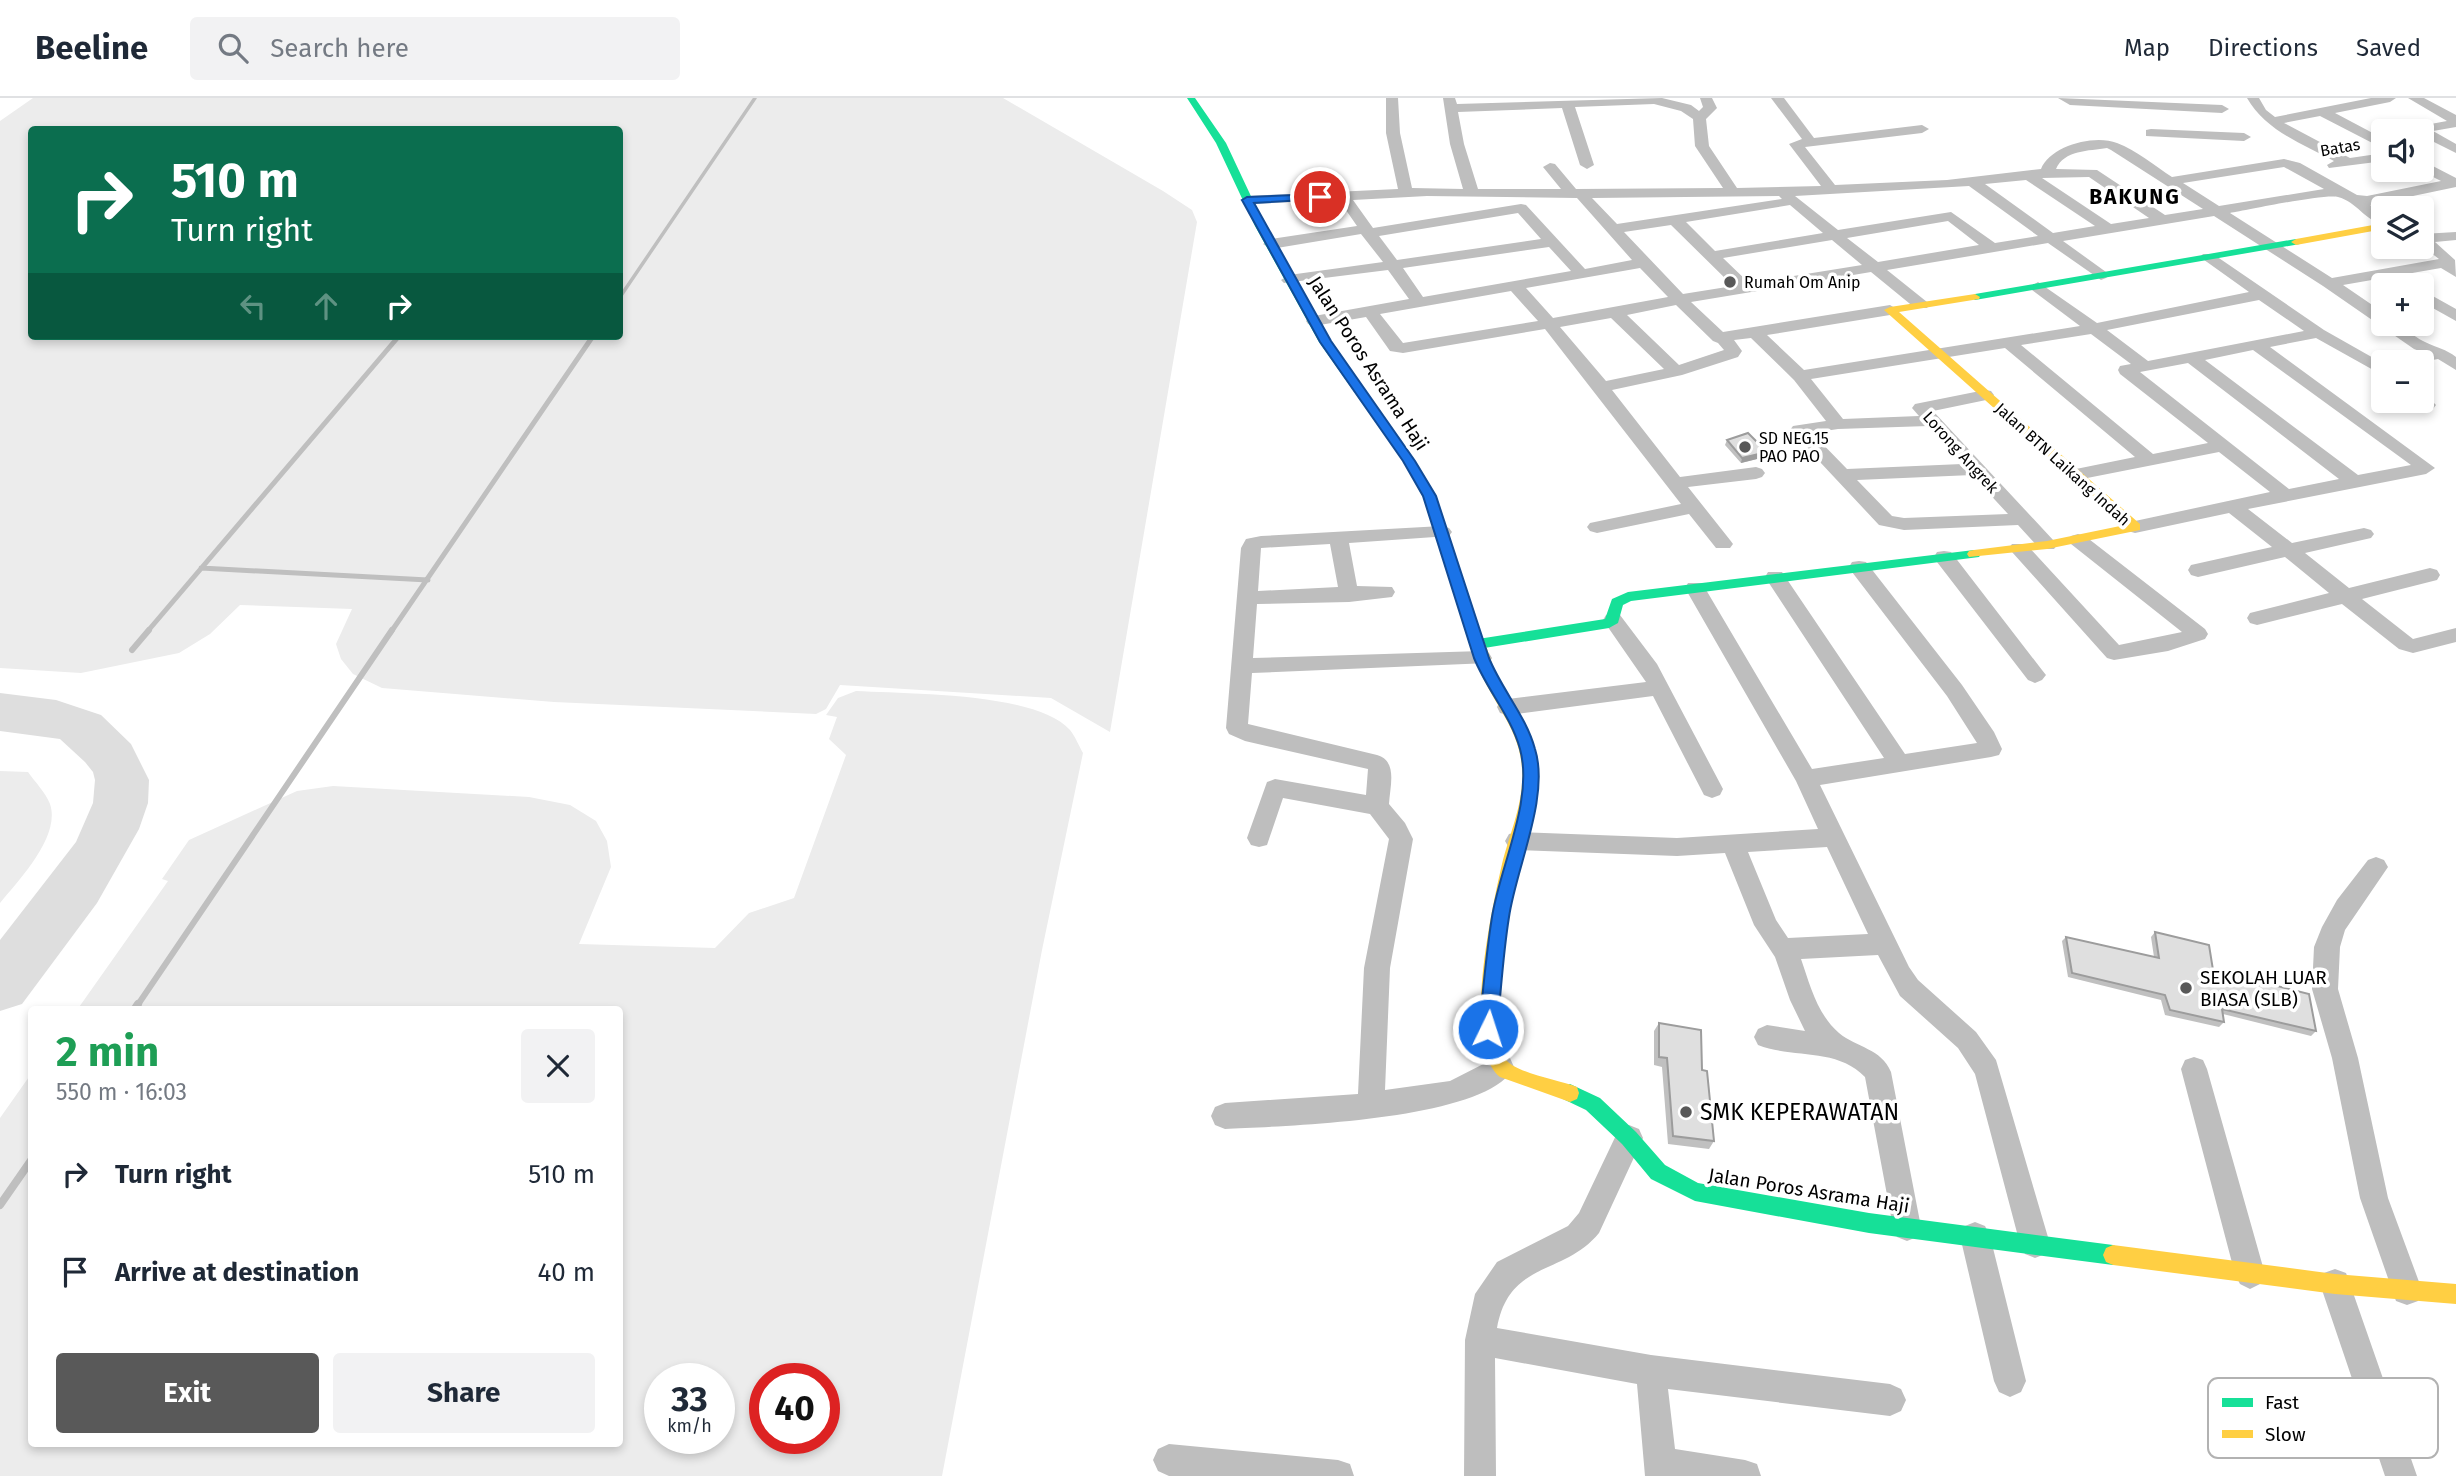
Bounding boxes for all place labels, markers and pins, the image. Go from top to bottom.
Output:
pin [1290,167,1350,227]
place label: Rumah Om Anip [1744,273,1861,292]
marker: Rumah Om Anip [1722,274,1738,290]
place label: SD NEG.15 PAO PAO [1759,429,1829,466]
marker: SD NEG.15 PAO PAO [1737,439,1753,455]
place label: SEKOLAH LUAR BIASA (SLB) [2200,966,2327,1011]
marker: SEKOLAH LUAR BIASA (SLB) [2178,980,2194,996]
place label: SMK KEPERAWATAN [1700,1098,1899,1126]
marker: SMK KEPERAWATAN [1678,1104,1694,1120]

